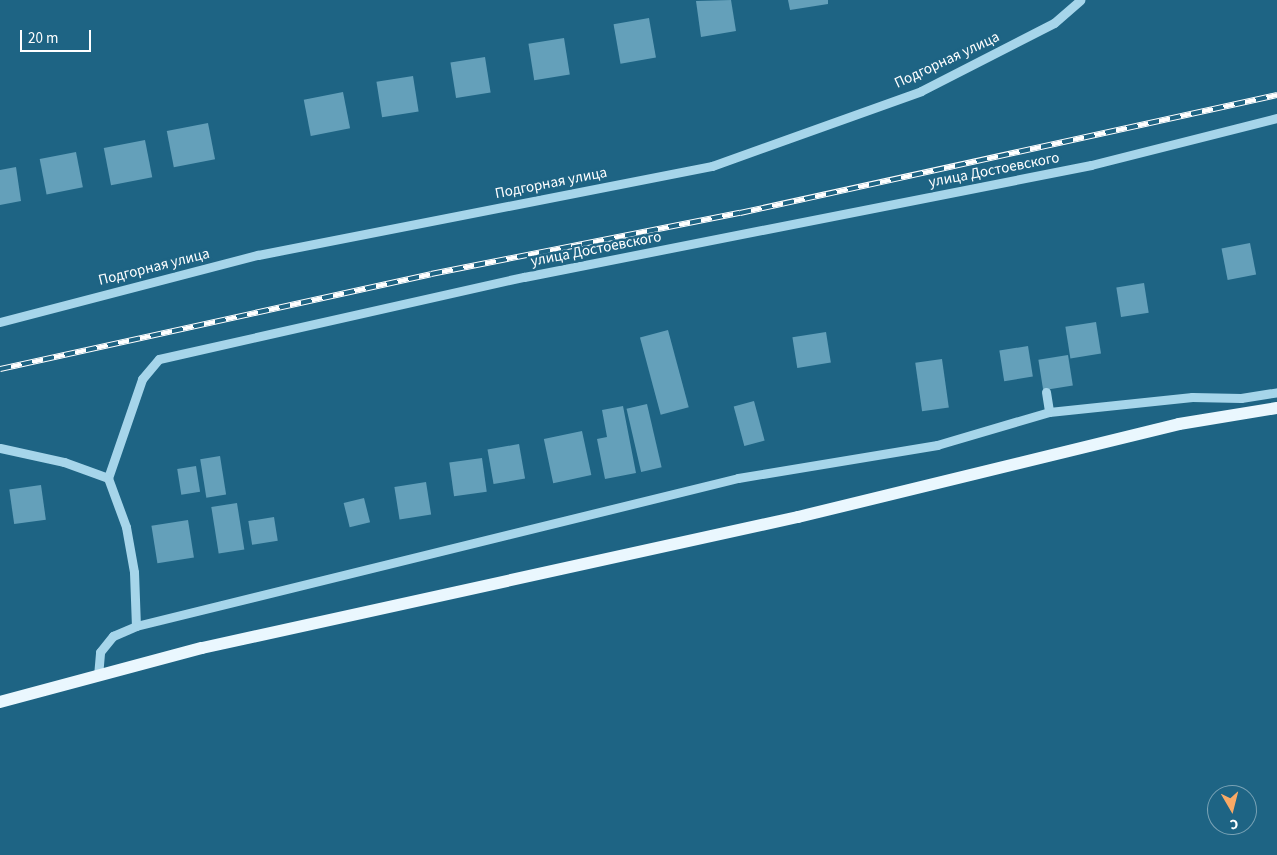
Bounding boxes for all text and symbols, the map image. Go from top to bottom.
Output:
scale bar [22,20,94,52]
text: 20 m [28,28,58,49]
street label: Подгорная улица [892,28,1002,92]
street label: улица Достоевского [927,149,1061,191]
street label: Подгорная улица [493,163,609,203]
street label: улица Достоевского [529,228,663,270]
street label: Подгорная улица [97,245,211,289]
north arrow [1207,785,1257,835]
text: С [1229,813,1239,834]

